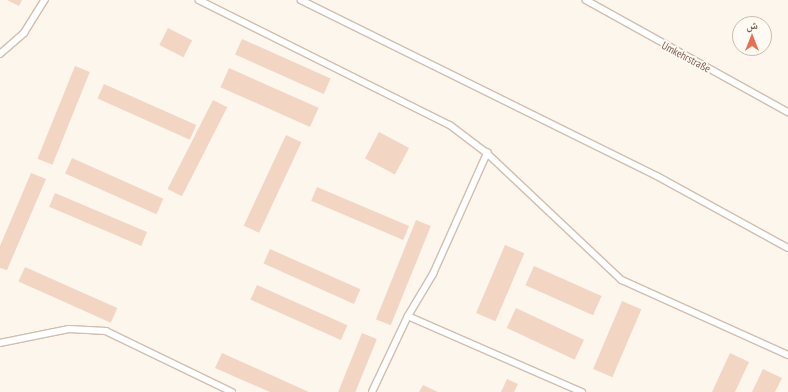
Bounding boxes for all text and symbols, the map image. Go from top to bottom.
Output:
north arrow [732,16,772,56]
text: ش [746,18,758,32]
street label: Umkehrstraße [659,39,713,75]

